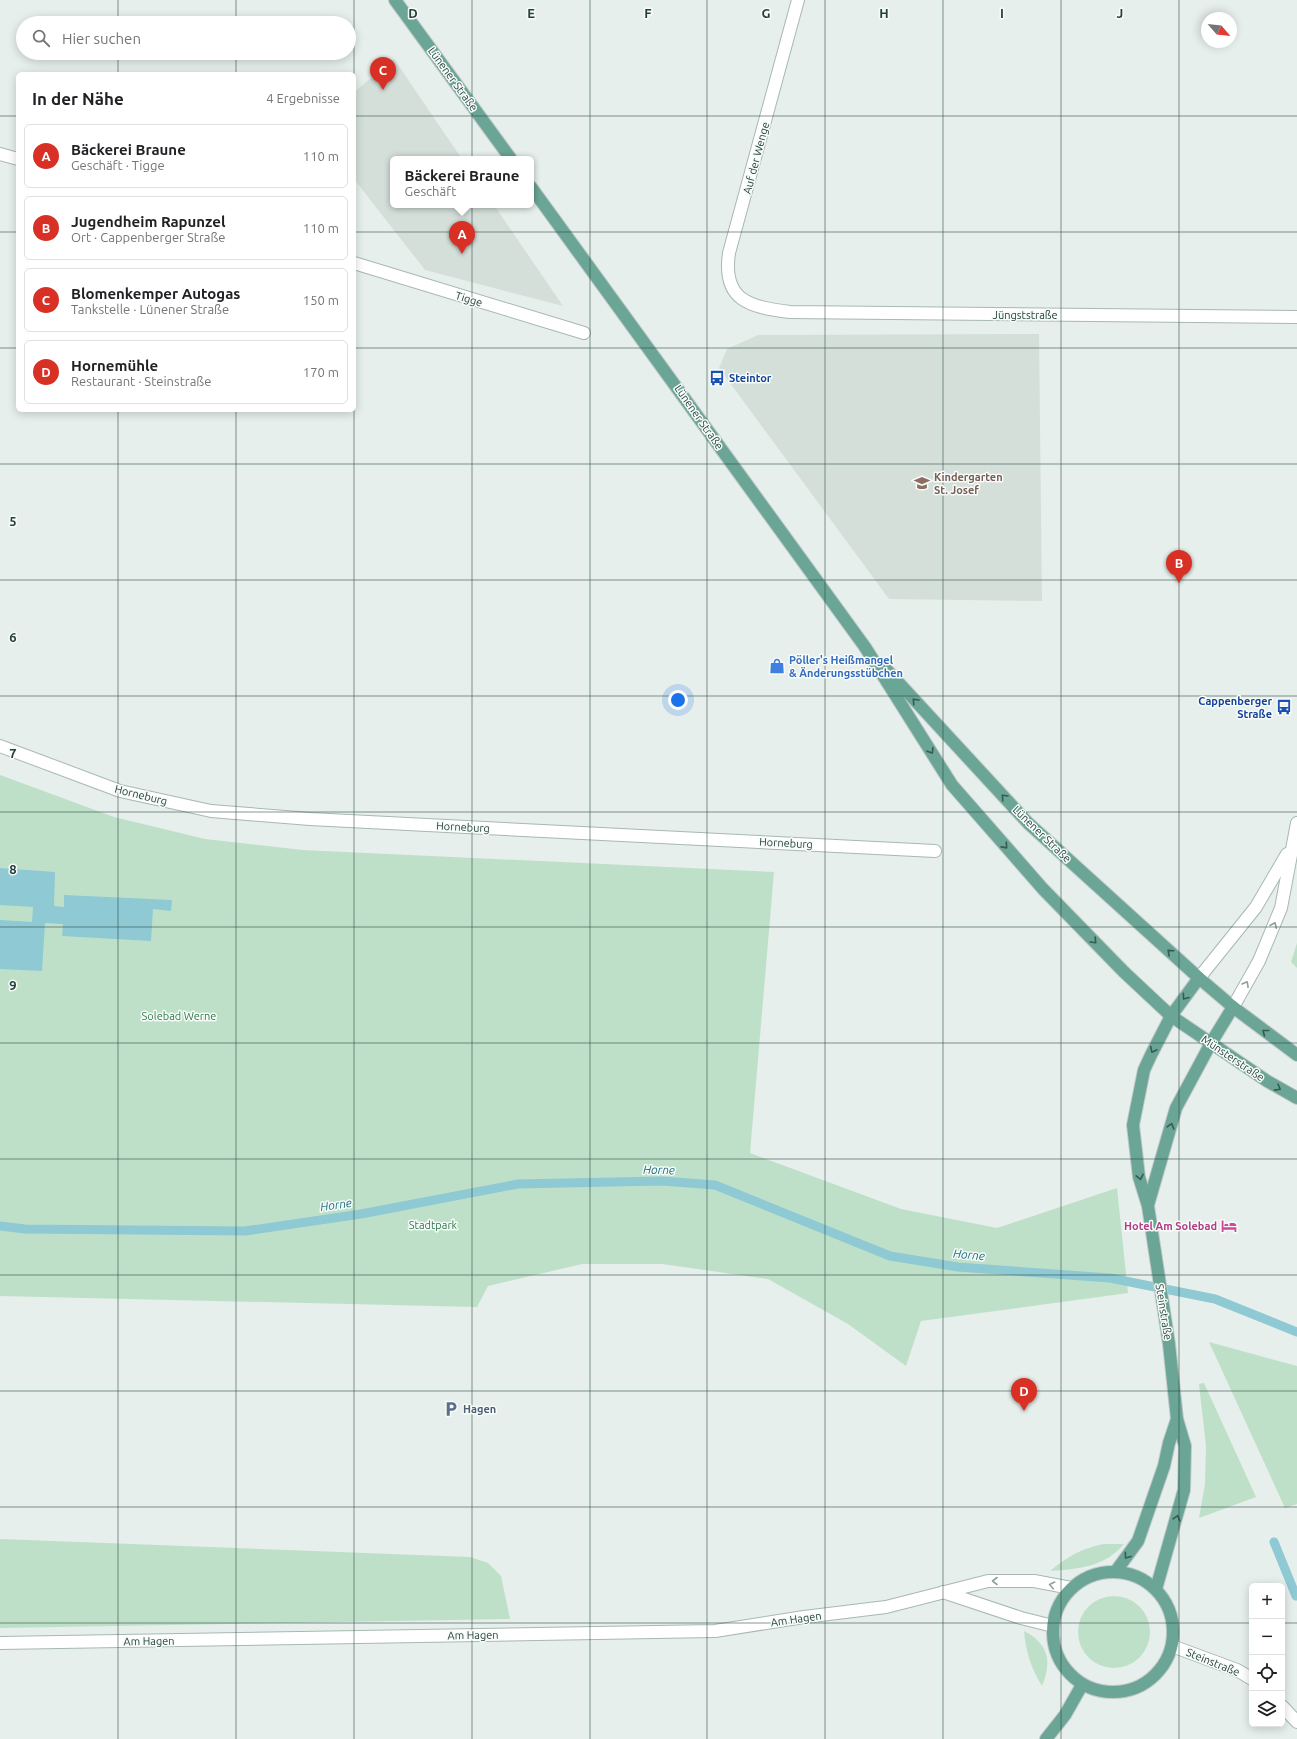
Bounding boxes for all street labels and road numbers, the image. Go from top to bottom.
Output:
street label: Lünener Straße [426,45,480,113]
street label: Auf der Wenge [741,121,771,195]
street label: Tigge [454,289,484,309]
street label: Jüngststraße [992,309,1058,321]
street label: Lünener Straße [672,382,726,452]
street label: Horneburg [113,783,169,807]
street label: Lünener Straße [1011,803,1073,865]
street label: Horneburg [436,820,490,834]
street label: Horneburg [759,836,813,850]
street label: Münsterstraße [1199,1033,1267,1083]
street label: Steinstraße [1154,1283,1174,1341]
street label: Am Hagen [770,1609,822,1629]
street label: Am Hagen [447,1629,499,1641]
street label: Am Hagen [123,1635,175,1647]
street label: Steinstraße [1184,1646,1242,1678]

